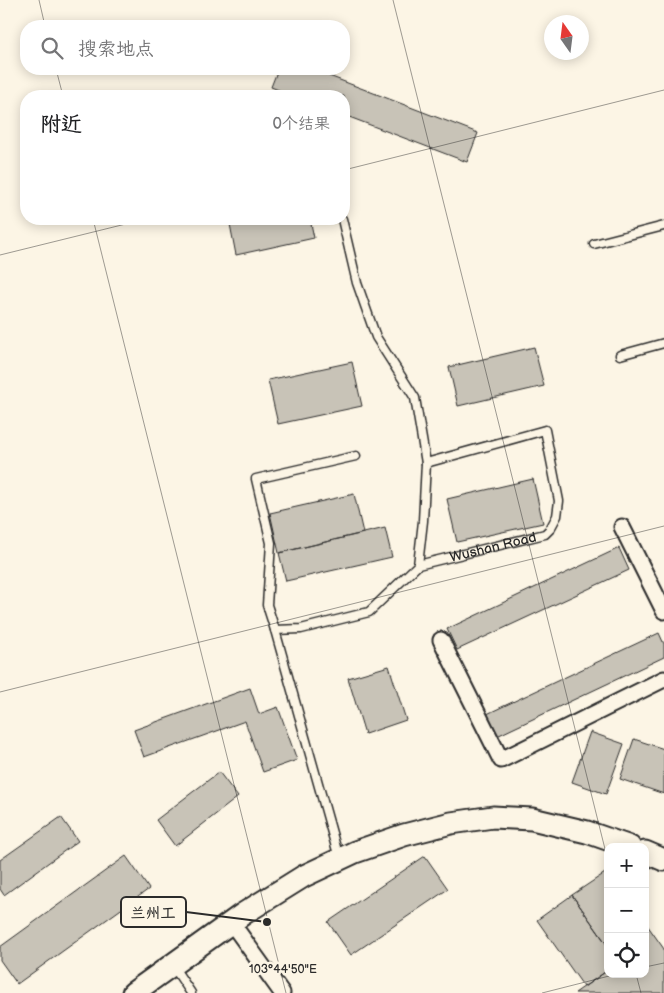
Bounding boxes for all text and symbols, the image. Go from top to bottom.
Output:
north arrow [544,15,589,60]
search box [20,20,350,75]
icon: search [38,34,66,62]
text: 搜索地点 [78,38,154,61]
text: 附近 [40,112,82,137]
text: 0个结果 [273,115,330,134]
street label: Wushan Road [448,528,538,566]
map controls [604,843,649,978]
button: + [604,843,649,888]
button: − [604,888,649,933]
callout: 兰州工 [121,897,186,927]
text: 兰州工 [130,904,176,923]
button: locate [604,933,649,978]
text: 103°44'50"E [249,962,317,977]

